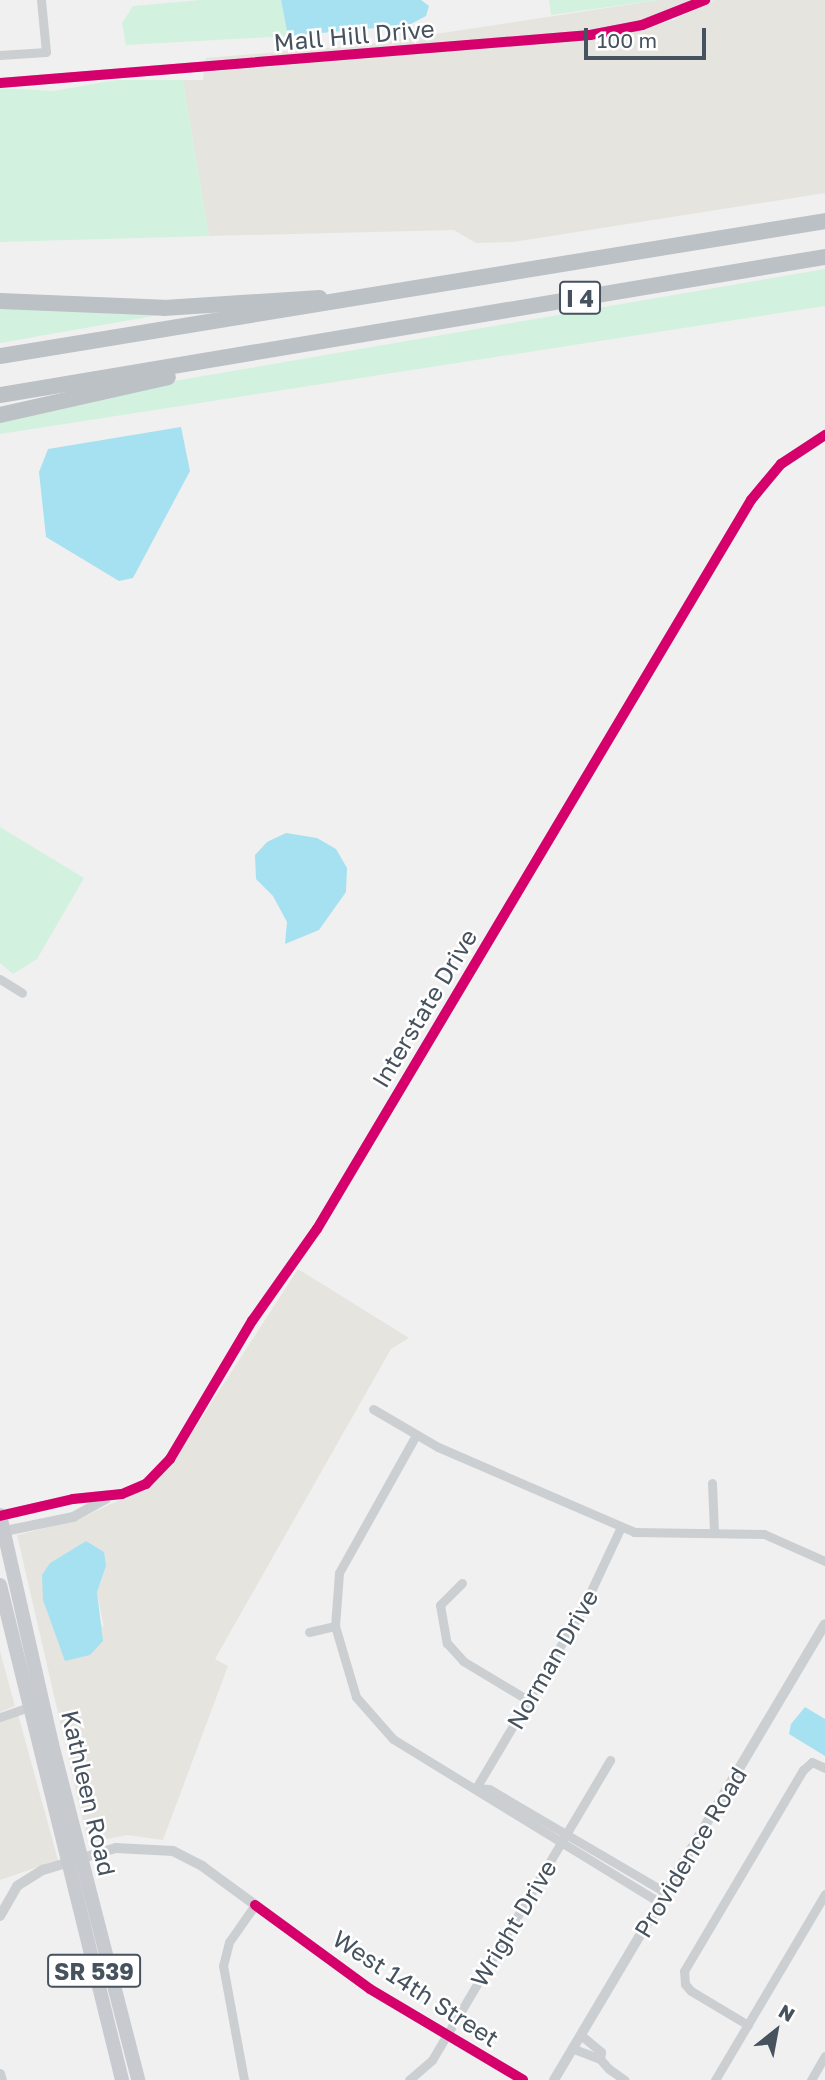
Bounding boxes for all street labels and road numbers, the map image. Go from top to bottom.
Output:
street label: Mall Hill Drive [273,14,435,56]
road number: I 4 [559,278,601,318]
street label: Interstate Drive [365,924,483,1092]
street label: Norman Drive [500,1584,604,1734]
street label: Kathleen Road [56,1708,122,1878]
street label: Providence Road [628,1761,752,1943]
street label: Wright Drive [464,1854,562,1992]
street label: West 14th Street [328,1924,504,2052]
road number: SR 539 [47,1952,141,1990]

